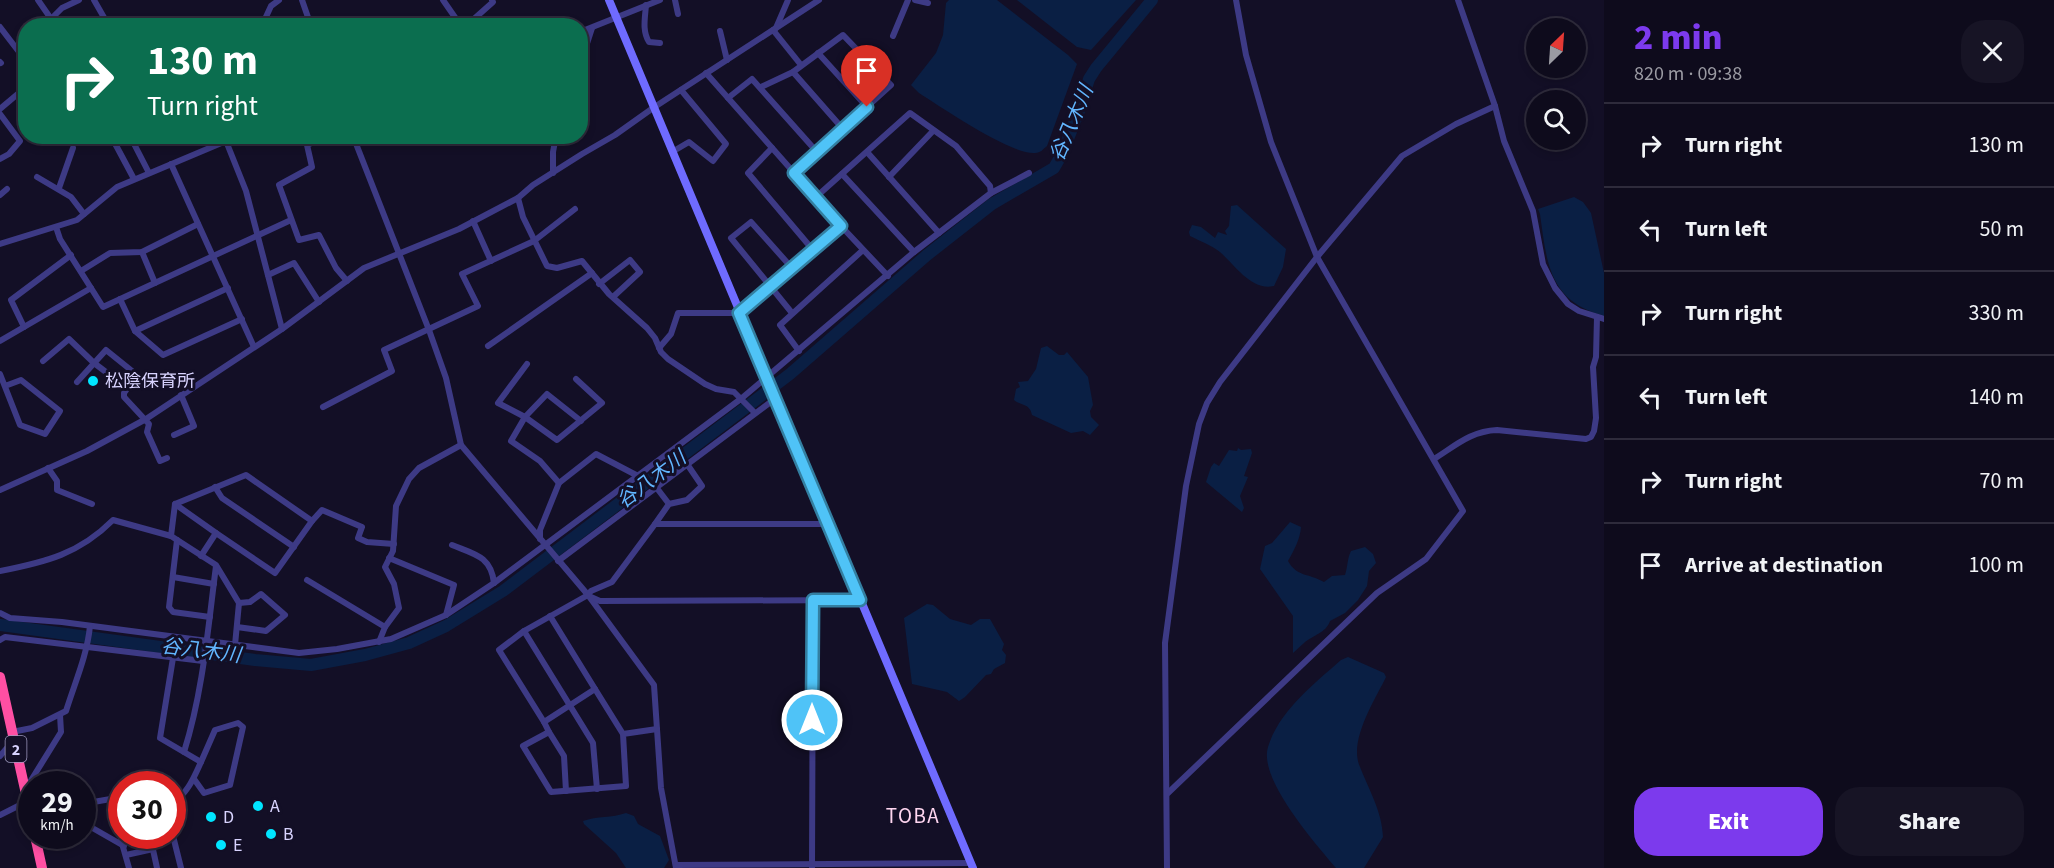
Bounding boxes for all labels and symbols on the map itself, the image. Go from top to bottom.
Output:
north arrow [1526,18,1586,78]
pin [841,45,892,107]
water label: 谷八木川 [1043,79,1101,166]
place label: 松陰保育所 [105,369,195,394]
marker: 松陰保育所 [86,374,100,388]
water label: 谷八木川 [611,443,694,515]
water label: 谷八木川 [159,632,244,670]
position arrow [780,688,844,752]
road number: 2 [5,736,26,762]
speed limit sign: 30 [108,771,186,849]
place label: A [270,794,280,819]
marker: A [251,799,265,813]
district label: TOBA [886,801,940,831]
place label: D [223,805,234,830]
marker: D [204,810,218,824]
place label: B [283,822,294,847]
marker: B [264,827,278,841]
place label: E [233,833,243,858]
marker: E [214,838,228,852]

